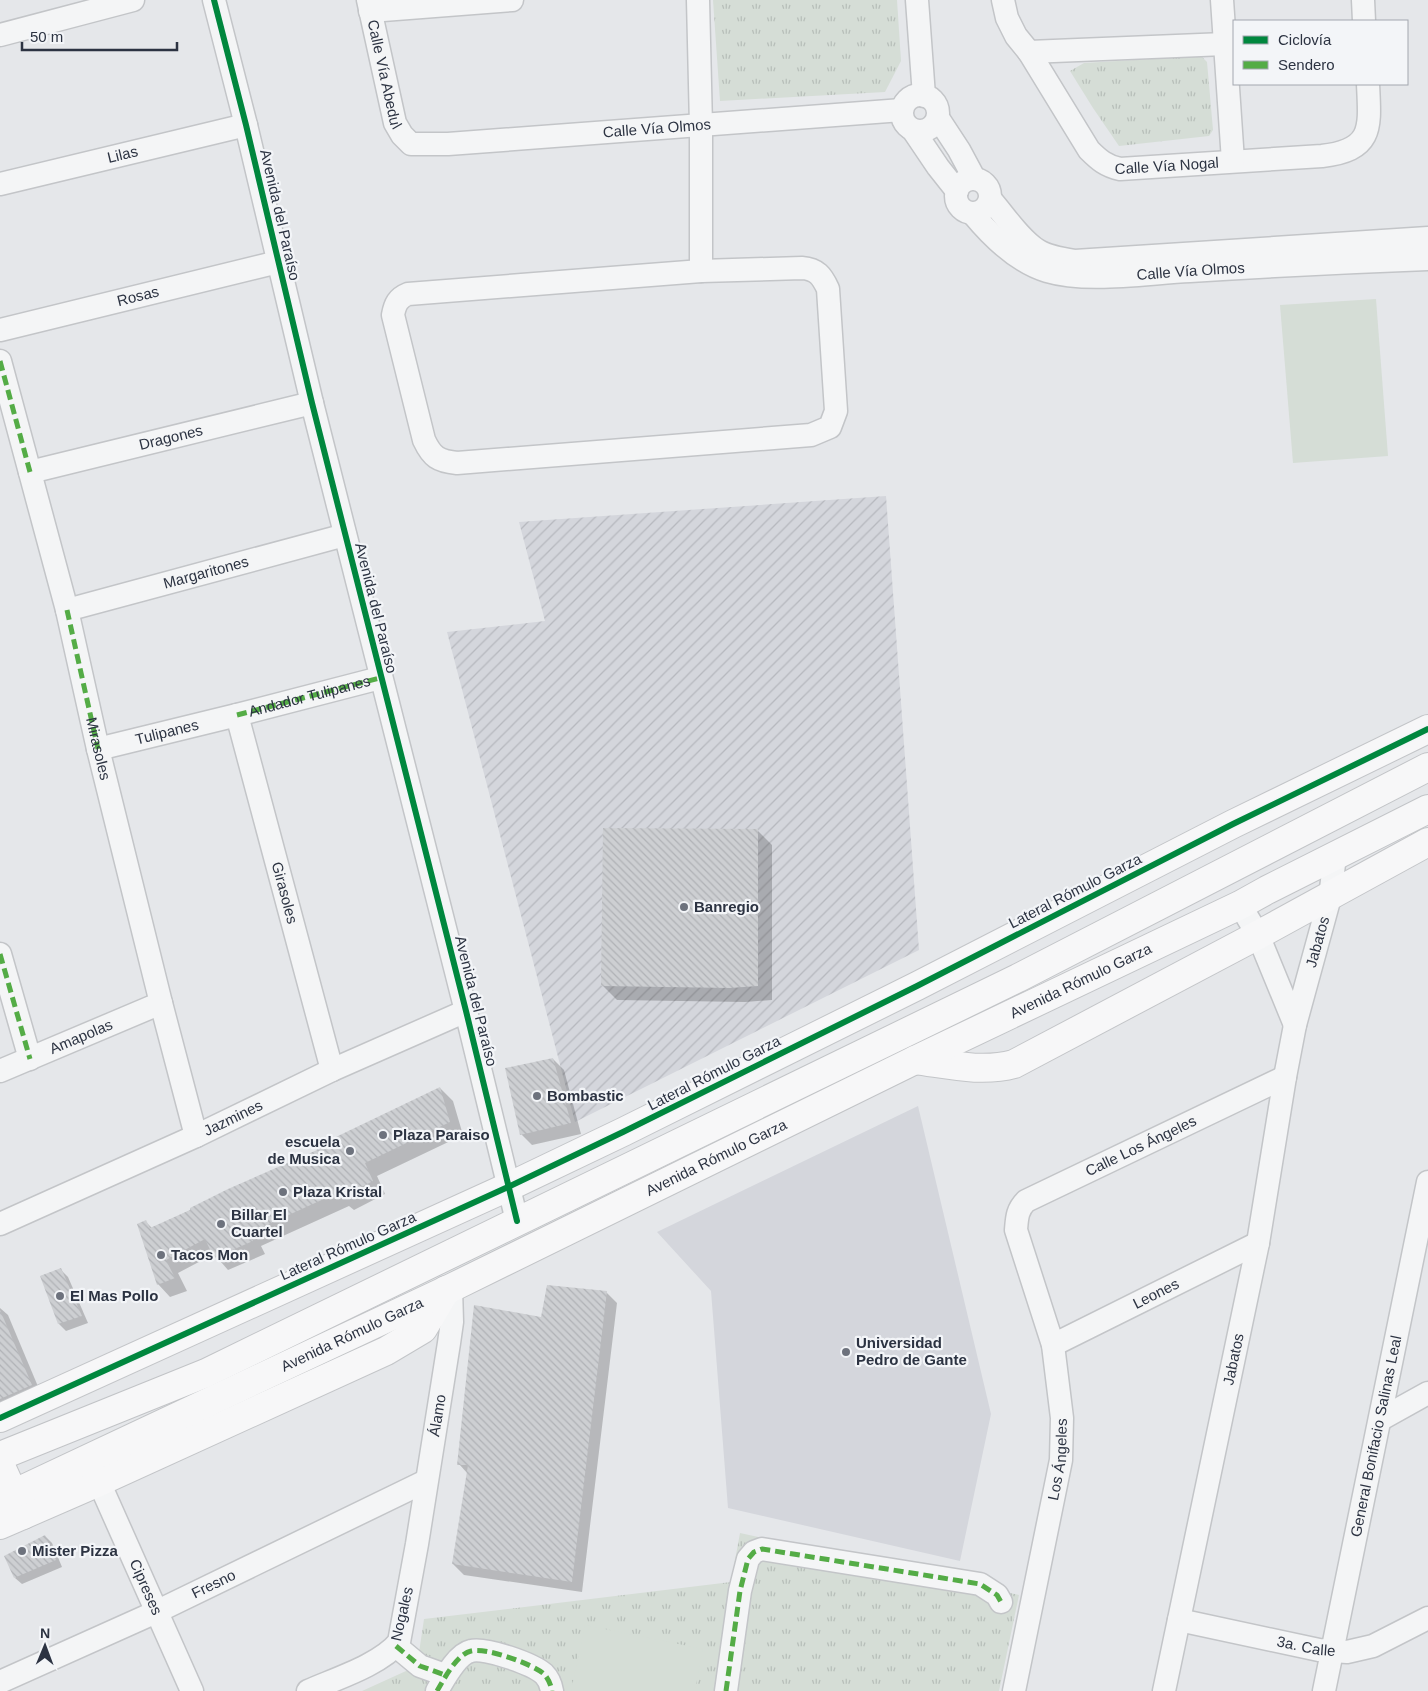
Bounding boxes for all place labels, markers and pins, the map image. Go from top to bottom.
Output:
place label: Banregio [694,898,759,915]
marker: Banregio [678,901,690,913]
place label: Bombastic [547,1087,624,1104]
marker: Bombastic [531,1090,543,1102]
place label: Plaza Paraiso [393,1126,490,1143]
marker: Plaza Paraiso [377,1129,389,1141]
place label: escuela de Musica [267,1133,341,1167]
marker: escuela de Musica [344,1145,356,1157]
place label: Plaza Kristal [293,1183,382,1200]
marker: Plaza Kristal [277,1186,289,1198]
place label: Billar El Cuartel [231,1206,287,1240]
marker: Billar El Cuartel [215,1218,227,1230]
place label: Tacos Mon [171,1246,248,1263]
marker: Tacos Mon [155,1249,167,1261]
place label: El Mas Pollo [70,1287,158,1304]
marker: El Mas Pollo [54,1290,66,1302]
place label: Universidad Pedro de Gante [856,1334,967,1368]
marker: Universidad Pedro de Gante [840,1346,852,1358]
place label: Mister Pizza [32,1542,119,1559]
marker: Mister Pizza [16,1545,28,1557]

